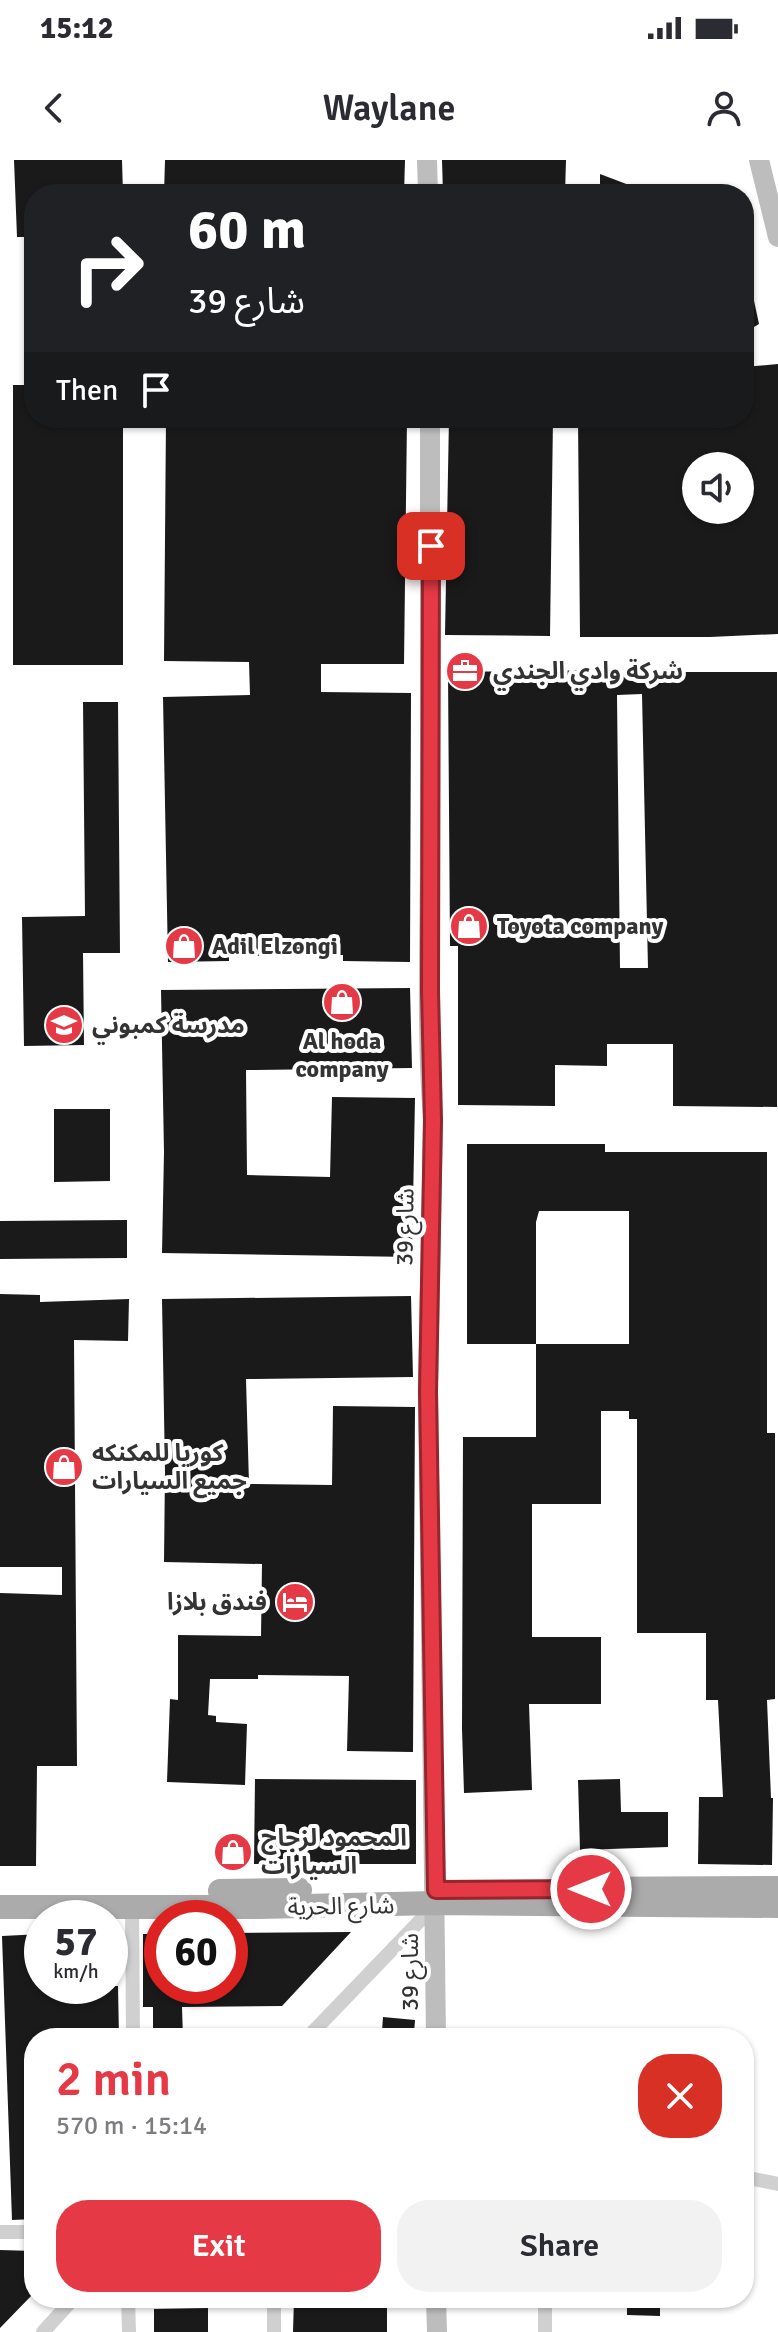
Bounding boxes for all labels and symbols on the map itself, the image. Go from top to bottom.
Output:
pin [397,512,465,580]
office icon: شركة وادي الجندي [444,650,486,692]
place label: شركة وادي الجندي [493,656,683,691]
shop icon: Toyota company [448,905,490,947]
place label: Toyota company [497,911,663,941]
shop icon: Adil Elzongi [163,925,205,967]
place label: Adil Elzongi [212,931,338,961]
shop icon: Al hoda company [321,981,363,1023]
school or university icon: مدرسة كمبوني [43,1004,85,1046]
place label: مدرسة كمبوني [92,1010,245,1045]
place label: Al hoda company [295,1026,389,1084]
street label: شارع 39 [389,1188,423,1266]
place label: كوريا للمكنكه جميع السيارات [92,1438,247,1499]
shop icon: كوريا للمكنكه جميع السيارات [43,1446,85,1488]
hotel icon: فندق بلازا [274,1581,316,1623]
place label: فندق بلازا [167,1587,267,1617]
place label: المحمود لزجاج السيارات [261,1823,407,1881]
shop icon: المحمود لزجاج السيارات [212,1831,254,1873]
position arrow [549,1847,633,1931]
street label: شارع الحرية [287,1890,395,1924]
speed limit sign: 60 [144,1900,248,2004]
street label: شارع 39 [395,1933,427,2011]

